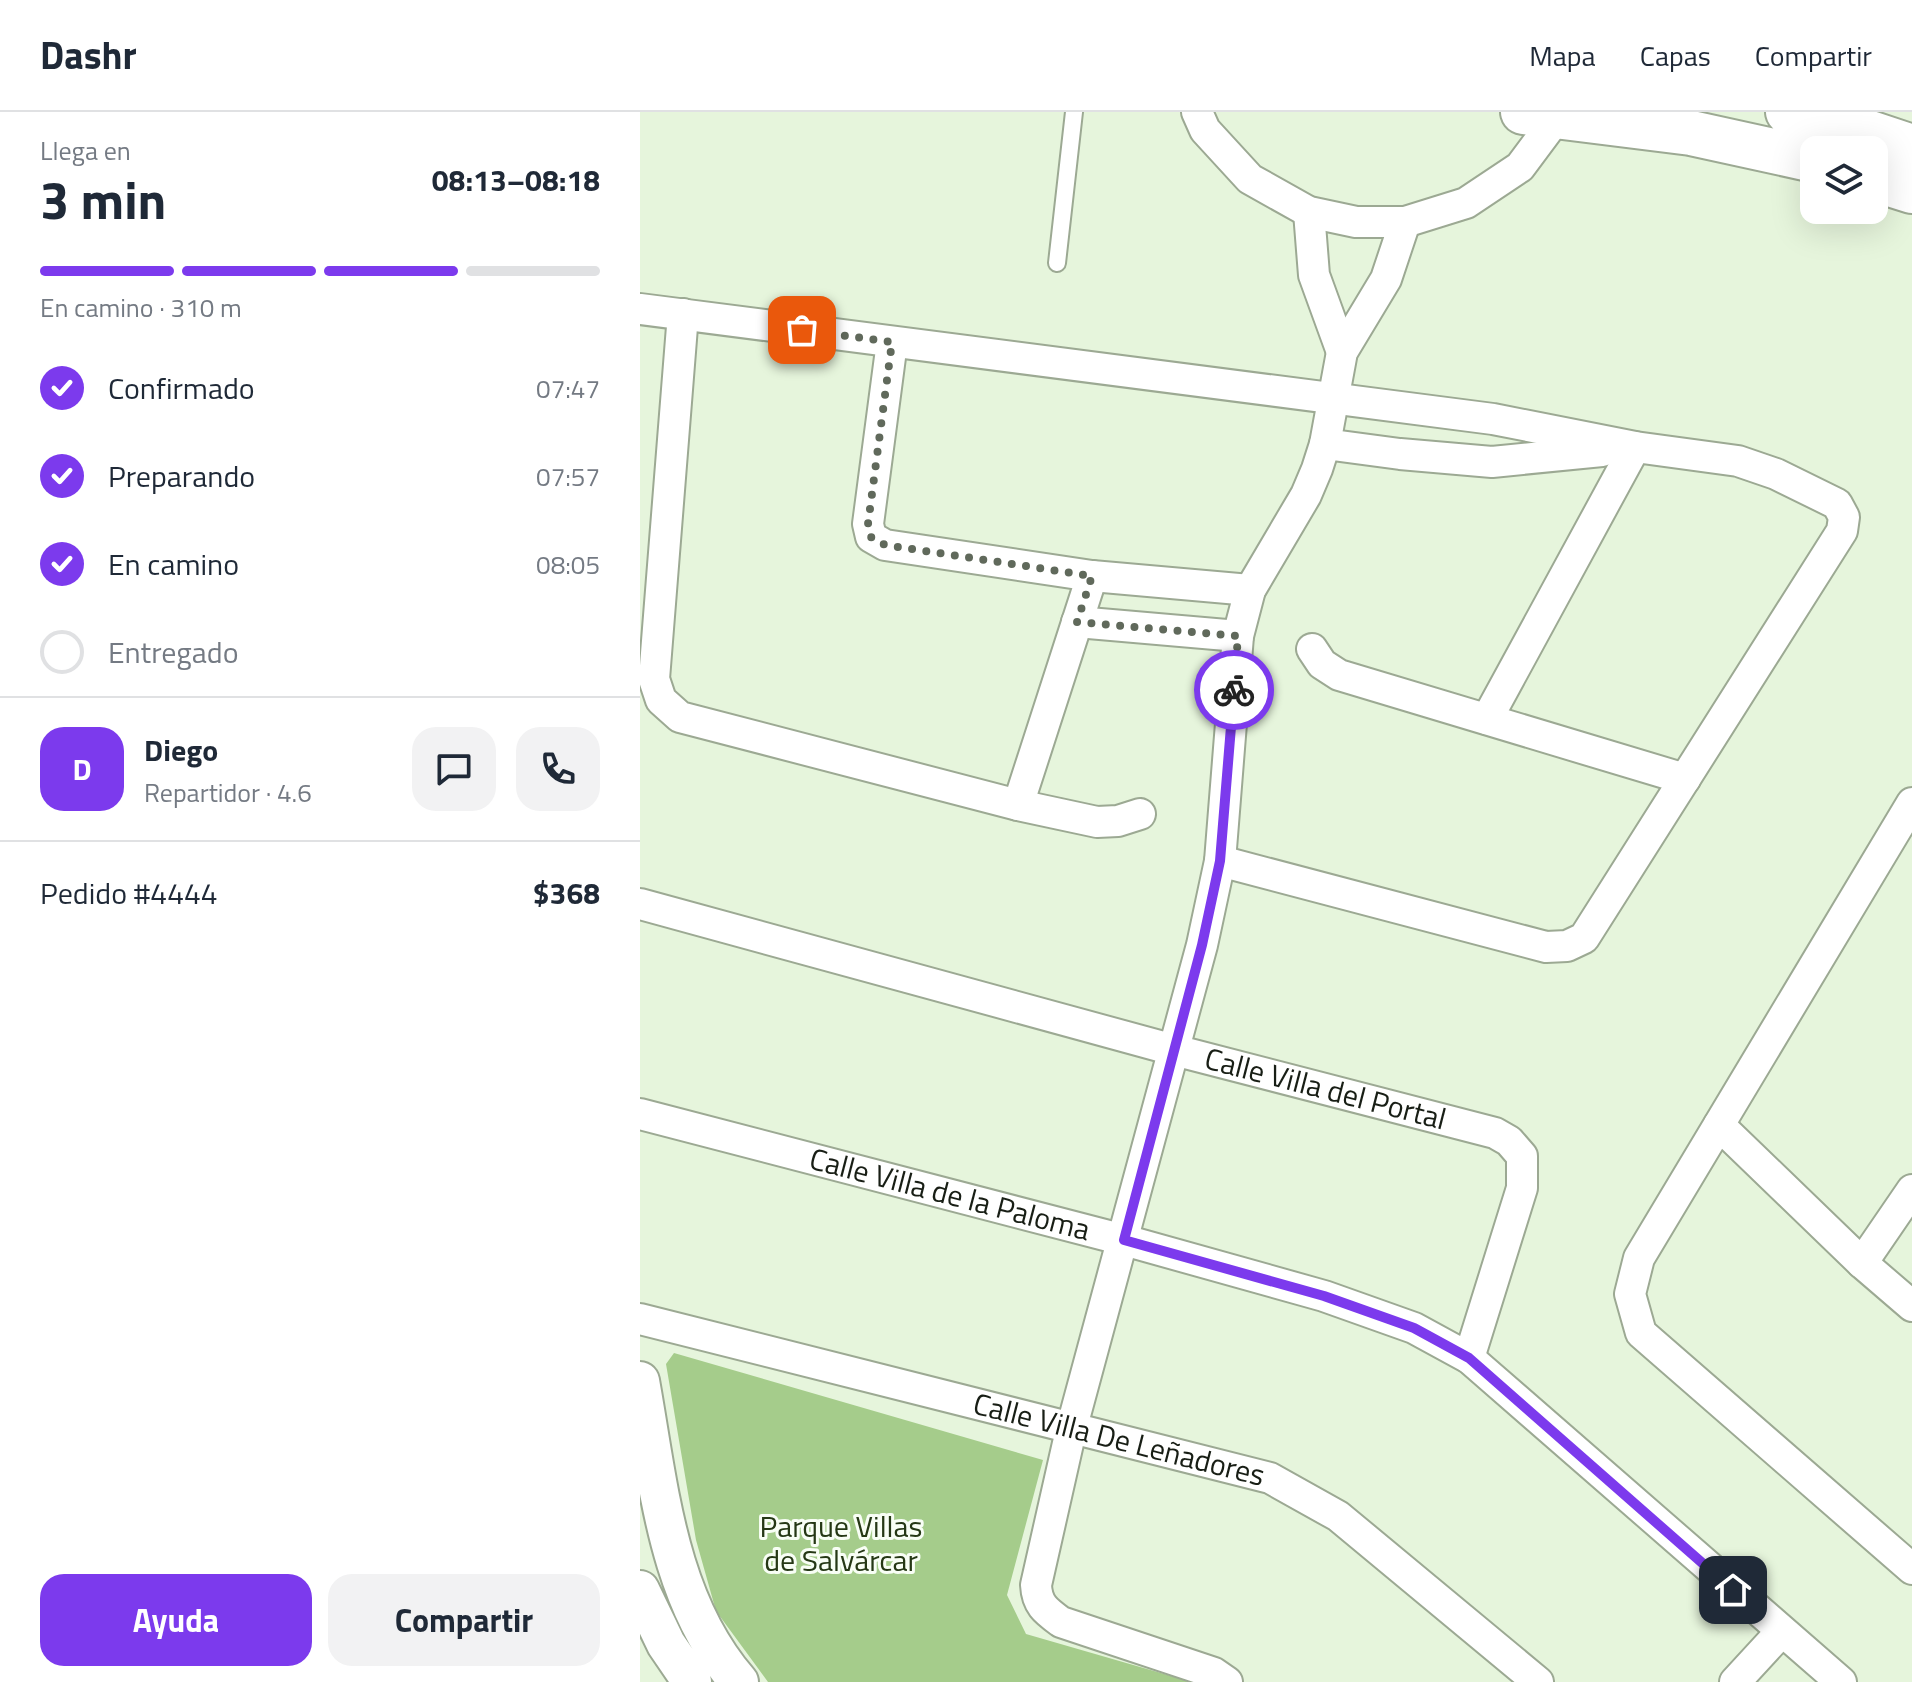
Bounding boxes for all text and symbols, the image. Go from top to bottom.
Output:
text: Dashr [40,26,137,84]
text: Mapa [1529,34,1596,77]
text: Capas [1640,34,1711,77]
text: Compartir [1755,34,1872,77]
text: Llega en [40,131,131,170]
map controls [1800,136,1888,224]
button: layers [1800,136,1888,224]
text: 08:13–08:18 [432,157,600,203]
text: 3 min [40,160,166,239]
text: En camino · 310 m [40,288,242,327]
pin [768,296,836,364]
icon: bag [780,308,824,352]
text: Confirmado [108,365,255,411]
icon: check [40,366,84,410]
text: 07:47 [536,369,600,408]
text: Preparando [108,453,255,499]
icon: check [40,454,84,498]
text: 07:57 [536,457,600,496]
text: En camino [108,541,239,587]
icon: check [40,542,84,586]
text: 08:05 [536,545,600,584]
text: Entregado [108,629,239,675]
courier [1194,650,1274,730]
icon: bike [1212,668,1256,712]
text: Diego [144,727,218,773]
button: chat [412,727,496,811]
button: phone [516,727,600,811]
text: D [72,746,92,792]
text: Repartidor · 4.6 [144,773,312,812]
text: Pedido #4444 [40,870,218,916]
text: $368 [533,870,600,916]
street label: Calle Villa del Portal [1200,1035,1451,1141]
street label: Calle Villa de la Paloma [805,1135,1095,1252]
street label: Calle Villa De Leñadores [969,1380,1270,1498]
park label: Parque Villas de Salvárcar [760,1503,923,1583]
pin [1699,1556,1767,1624]
icon: home [1711,1568,1755,1612]
button: Ayuda [40,1574,312,1666]
button: Compartir [328,1574,600,1666]

